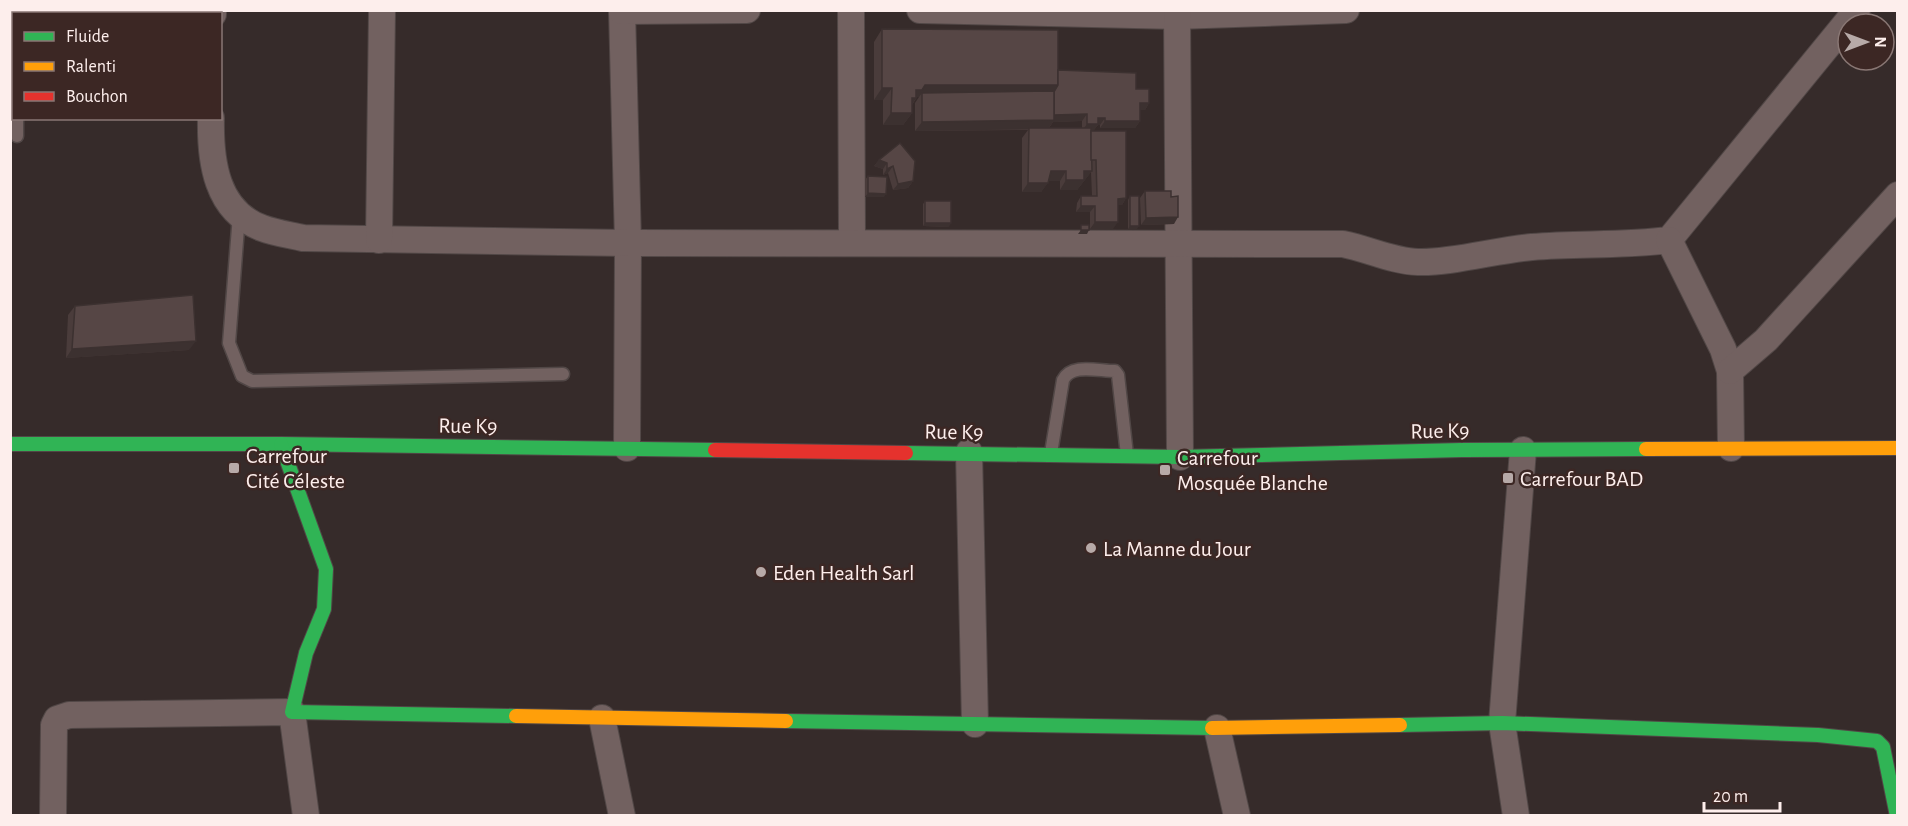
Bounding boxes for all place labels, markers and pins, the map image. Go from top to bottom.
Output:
place label: Carrefour Cité Céleste [246,445,345,492]
place label: Carrefour Mosquée Blanche [1177,447,1328,494]
marker: Carrefour Cité Céleste [227,461,241,475]
marker: Carrefour Mosquée Blanche [1158,463,1172,477]
place label: Carrefour BAD [1520,468,1643,490]
marker: Carrefour BAD [1501,471,1515,485]
place label: La Manne du Jour [1103,538,1251,560]
marker: La Manne du Jour [1084,541,1098,555]
place label: Eden Health Sarl [773,562,914,584]
marker: Eden Health Sarl [754,565,768,579]

